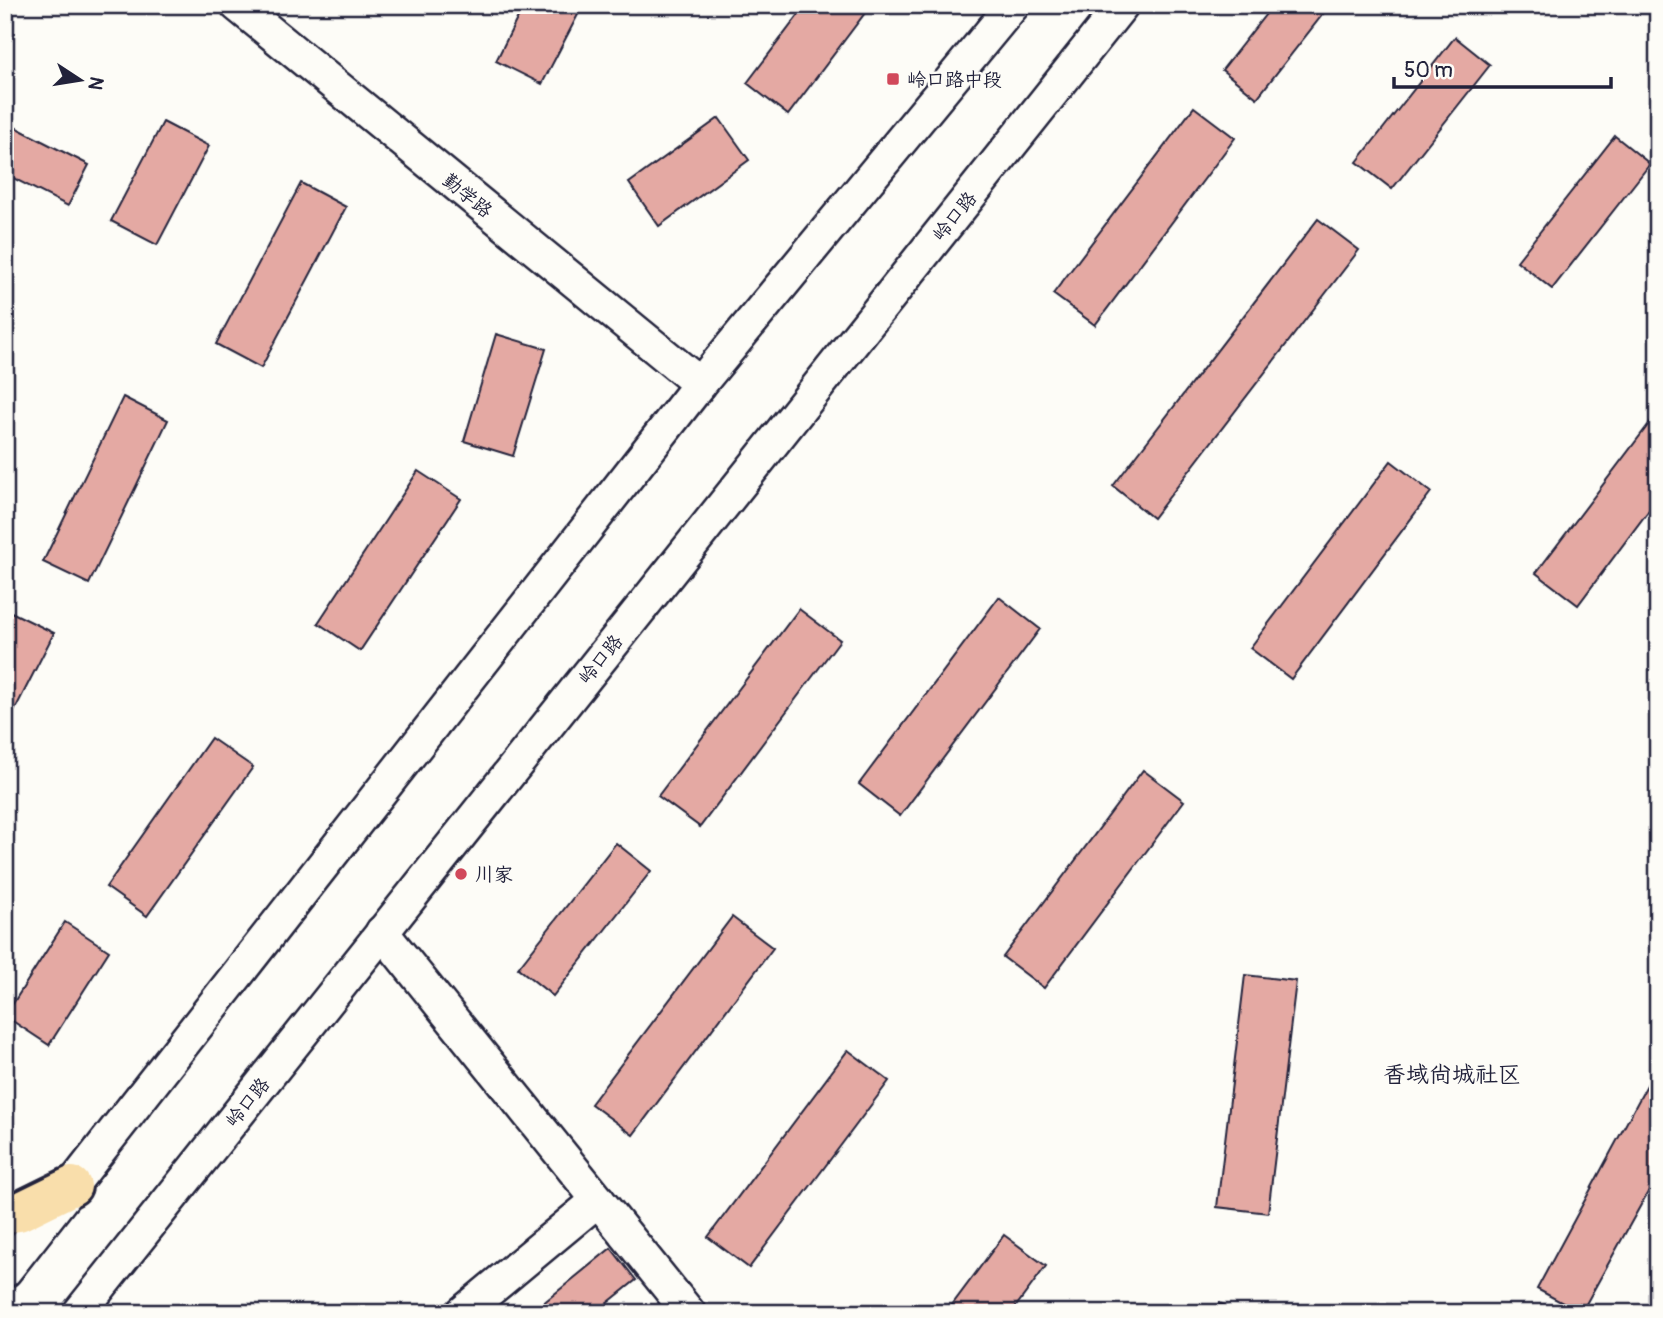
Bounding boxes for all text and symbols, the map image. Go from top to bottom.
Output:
north arrow [46,46,116,116]
scale bar [1394,46,1610,90]
text: 50 m [1404,57,1453,84]
place label: 岭口路中段 [907,68,1002,92]
marker: 岭口路中段 [885,71,901,87]
text: N [83,75,109,92]
street label: 勤学路 [438,169,497,223]
street label: 岭口路 [928,187,982,246]
street label: 岭口路 [574,630,628,689]
place label: 川家 [475,863,513,887]
marker: 川家 [453,866,469,882]
district label: 香域尚城社区 [1383,1060,1521,1089]
street label: 岭口路 [221,1073,275,1132]

